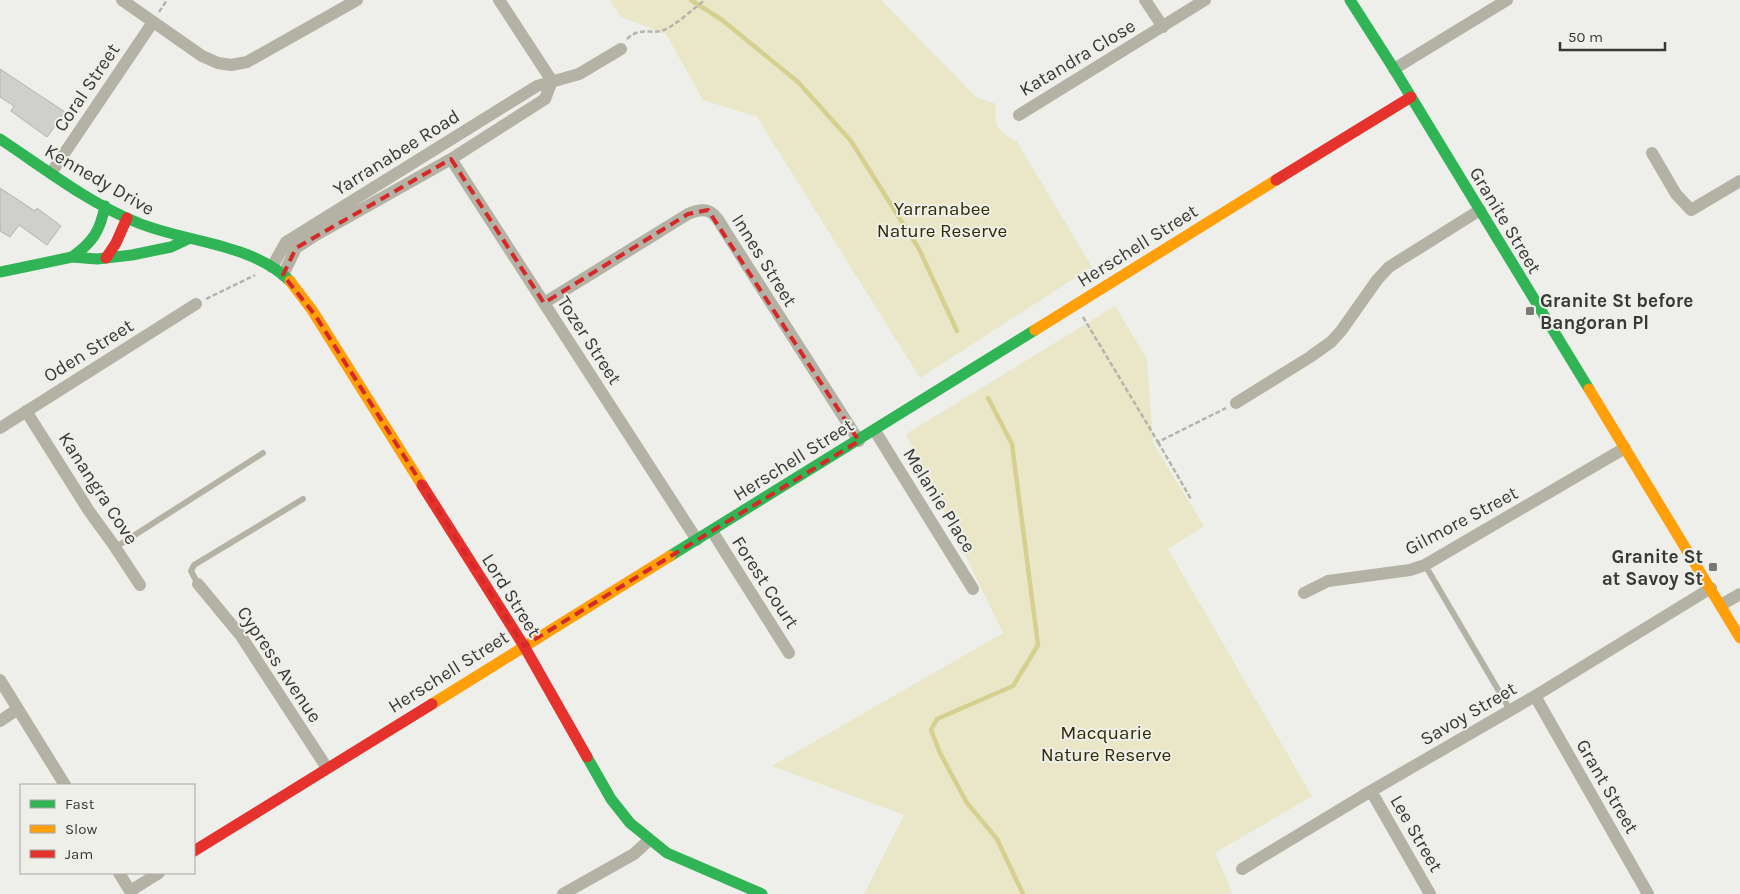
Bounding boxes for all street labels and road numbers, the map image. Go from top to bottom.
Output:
street label: Katandra Close [1016,15,1139,101]
street label: Coral Street [49,39,124,136]
street label: Yarranabee Road [329,105,464,201]
street label: Kennedy Drive [41,140,158,220]
street label: Granite Street [1465,163,1546,278]
street label: Herschell Street [1073,200,1202,292]
street label: Innes Street [727,210,801,311]
street label: Tozer Street [553,292,626,389]
street label: Oden Street [40,315,137,387]
street label: Herschell Street [729,414,858,506]
street label: Kanangra Cove [54,428,143,549]
street label: Melanie Place [898,444,980,557]
street label: Gilmore Street [1401,482,1522,560]
street label: Forest Court [727,532,803,633]
street label: Lord Street [477,550,545,641]
street label: Cypress Avenue [232,602,326,727]
street label: Herschell Street [384,626,513,718]
street label: Savoy Street [1416,677,1521,750]
street label: Grant Street [1571,736,1643,837]
street label: Lee Street [1385,791,1447,876]

